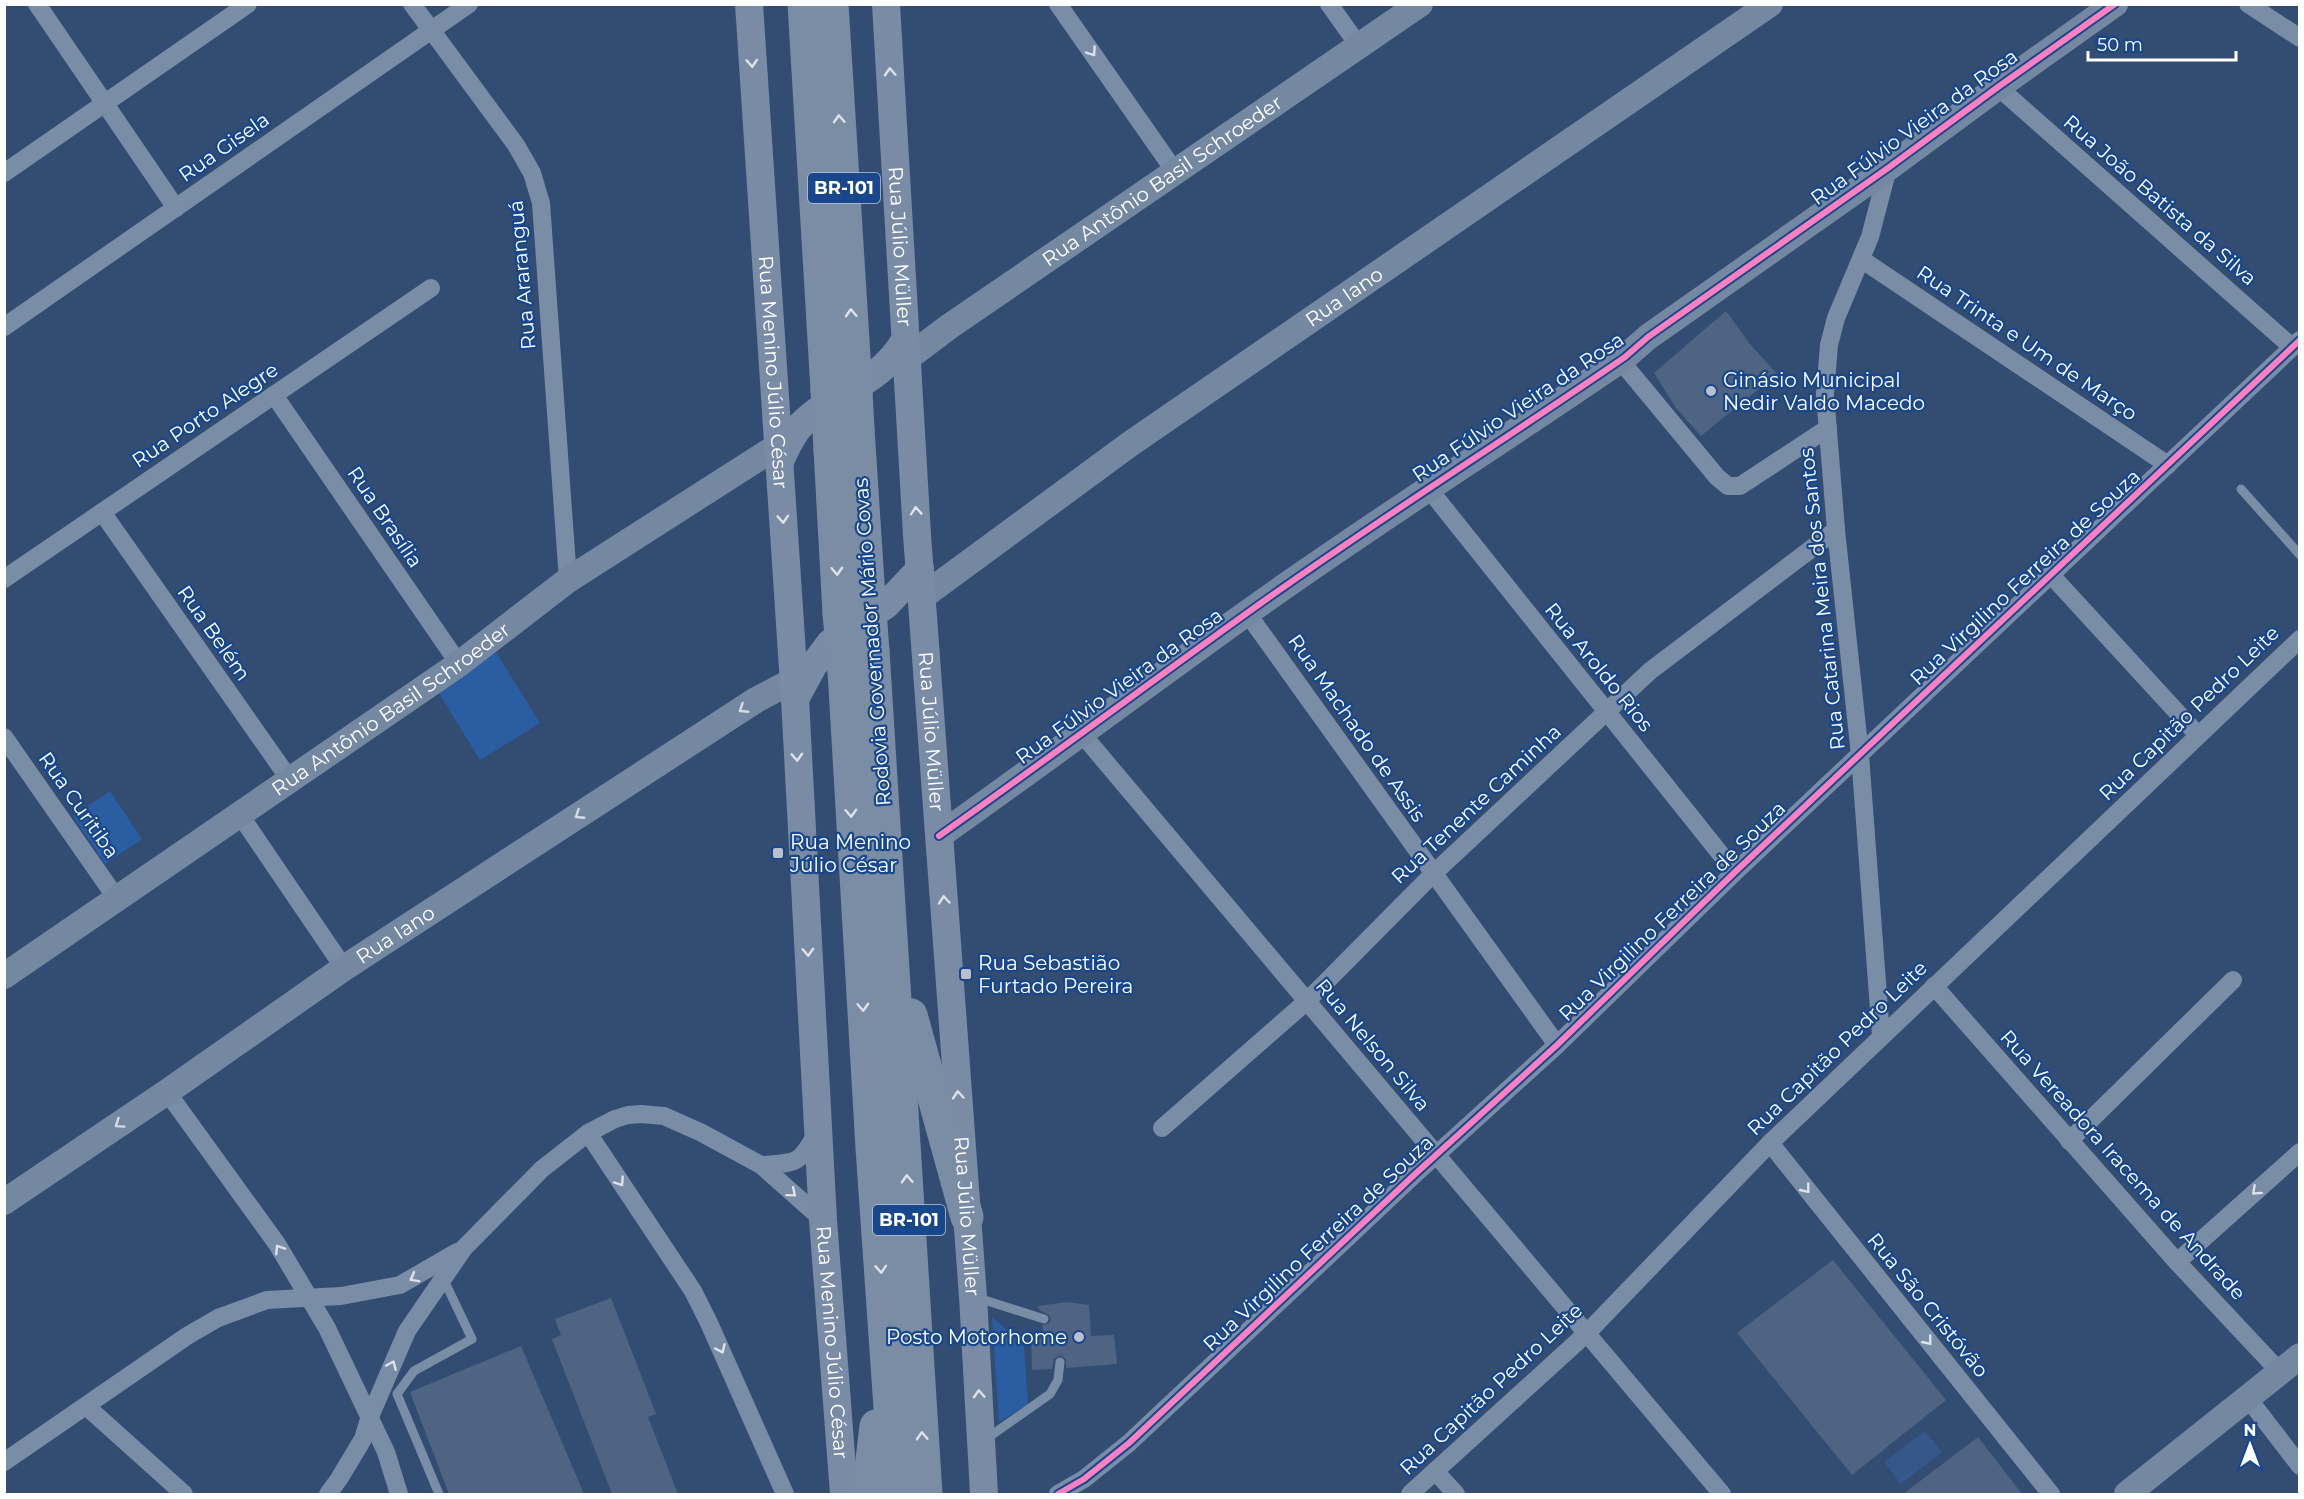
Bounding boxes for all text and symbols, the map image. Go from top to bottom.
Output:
scale bar [2088,24,2236,62]
text: 50 m [2097,34,2143,56]
street label: Rua Fúlvio Vieira da Rosa [1806,44,2022,210]
one-way arrow [1085,46,1096,57]
one-way arrow [746,58,759,67]
one-way arrow [884,68,897,77]
street label: Rua Antônio Basil Schroeder [1037,90,1287,271]
street label: Rua Gisela [174,107,274,187]
street label: Rua João Batista da Silva [2059,110,2261,290]
one-way arrow [833,114,846,123]
street label: Rua Júlio Müller [884,166,917,327]
road number: BR-101 [808,173,880,203]
street label: Rua Araranguá [504,199,540,351]
street label: Rua Menino Júlio César [754,255,793,490]
street label: Rua Trinta e Um de Março [1912,260,2142,426]
street label: Rua Iano [1301,262,1388,332]
one-way arrow [845,309,858,318]
street label: Rua Fúlvio Vieira da Rosa [1408,327,1628,487]
street label: Rua Porto Alegre [127,357,283,473]
place label: Ginásio Municipal Nedir Valdo Macedo [1723,368,1925,415]
marker: Ginásio Municipal Nedir Valdo Macedo [1704,384,1718,398]
street label: Rua Catarina Meira dos Santos [1794,447,1850,751]
street label: Rua Brasília [342,462,428,572]
street label: Rua Virgilino Ferreira de Souza [1905,464,2145,690]
street label: Rodovia Governador Mário Covas [849,477,895,807]
one-way arrow [909,506,922,515]
one-way arrow [777,515,790,524]
one-way arrow [831,566,844,575]
street label: Rua Belém [172,581,256,685]
street label: Rua Aroldo Rios [1540,598,1658,736]
street label: Rua Fúlvio Vieira da Rosa [1011,603,1227,769]
street label: Rua Antônio Basil Schroeder [267,617,515,801]
street label: Rua Capitão Pedro Leite [2094,621,2284,805]
street label: Rua Machado de Assis [1283,630,1431,827]
street label: Rua Júlio Müller [914,651,949,812]
one-way arrow [738,701,749,712]
street label: Rua Tenente Caminha [1386,719,1566,889]
street label: Rua Curitiba [34,747,124,863]
one-way arrow [791,753,804,762]
street label: Rua Virgilino Ferreira de Souza [1554,796,1790,1026]
one-way arrow [575,808,586,819]
one-way arrow [845,808,858,817]
place label: Rua Menino Júlio César [789,830,911,877]
marker: Rua Menino Júlio César [771,846,785,860]
one-way arrow [938,896,951,905]
street label: Rua Iano [352,900,439,969]
one-way arrow [801,948,814,957]
place label: Rua Sebastião Furtado Pereira [978,951,1133,998]
street label: Rua Capitão Pedro Leite [1742,956,1932,1140]
marker: Rua Sebastião Furtado Pereira [959,967,973,981]
street label: Rua Nelson Silva [1311,974,1435,1116]
one-way arrow [857,1003,870,1012]
street label: Rua Vereadora Iracema de Andrade [1995,1025,2251,1305]
one-way arrow [951,1090,964,1099]
one-way arrow [115,1117,126,1128]
street label: Rua Virgilino Ferreira de Souza [1198,1130,1438,1356]
street label: Rua Júlio Müller [949,1135,985,1297]
one-way arrow [900,1174,913,1183]
one-way arrow [613,1176,625,1186]
one-way arrow [1799,1182,1810,1193]
one-way arrow [2252,1184,2263,1195]
one-way arrow [785,1185,796,1196]
road number: BR-101 [873,1205,945,1235]
street label: Rua Menino Júlio César [811,1225,853,1460]
street label: Rua São Cristóvão [1862,1228,1994,1382]
one-way arrow [275,1245,287,1255]
one-way arrow [874,1265,887,1274]
one-way arrow [409,1271,420,1282]
street label: Rua Capitão Pedro Leite [1395,1298,1587,1480]
place label: Posto Motorhome [886,1325,1067,1349]
marker: Posto Motorhome [1072,1330,1086,1344]
one-way arrow [1921,1334,1932,1345]
one-way arrow [713,1342,725,1353]
one-way arrow [385,1361,397,1372]
one-way arrow [973,1390,986,1399]
north arrow [2220,1415,2280,1475]
text: N [2244,1421,2256,1440]
one-way arrow [916,1432,929,1441]

